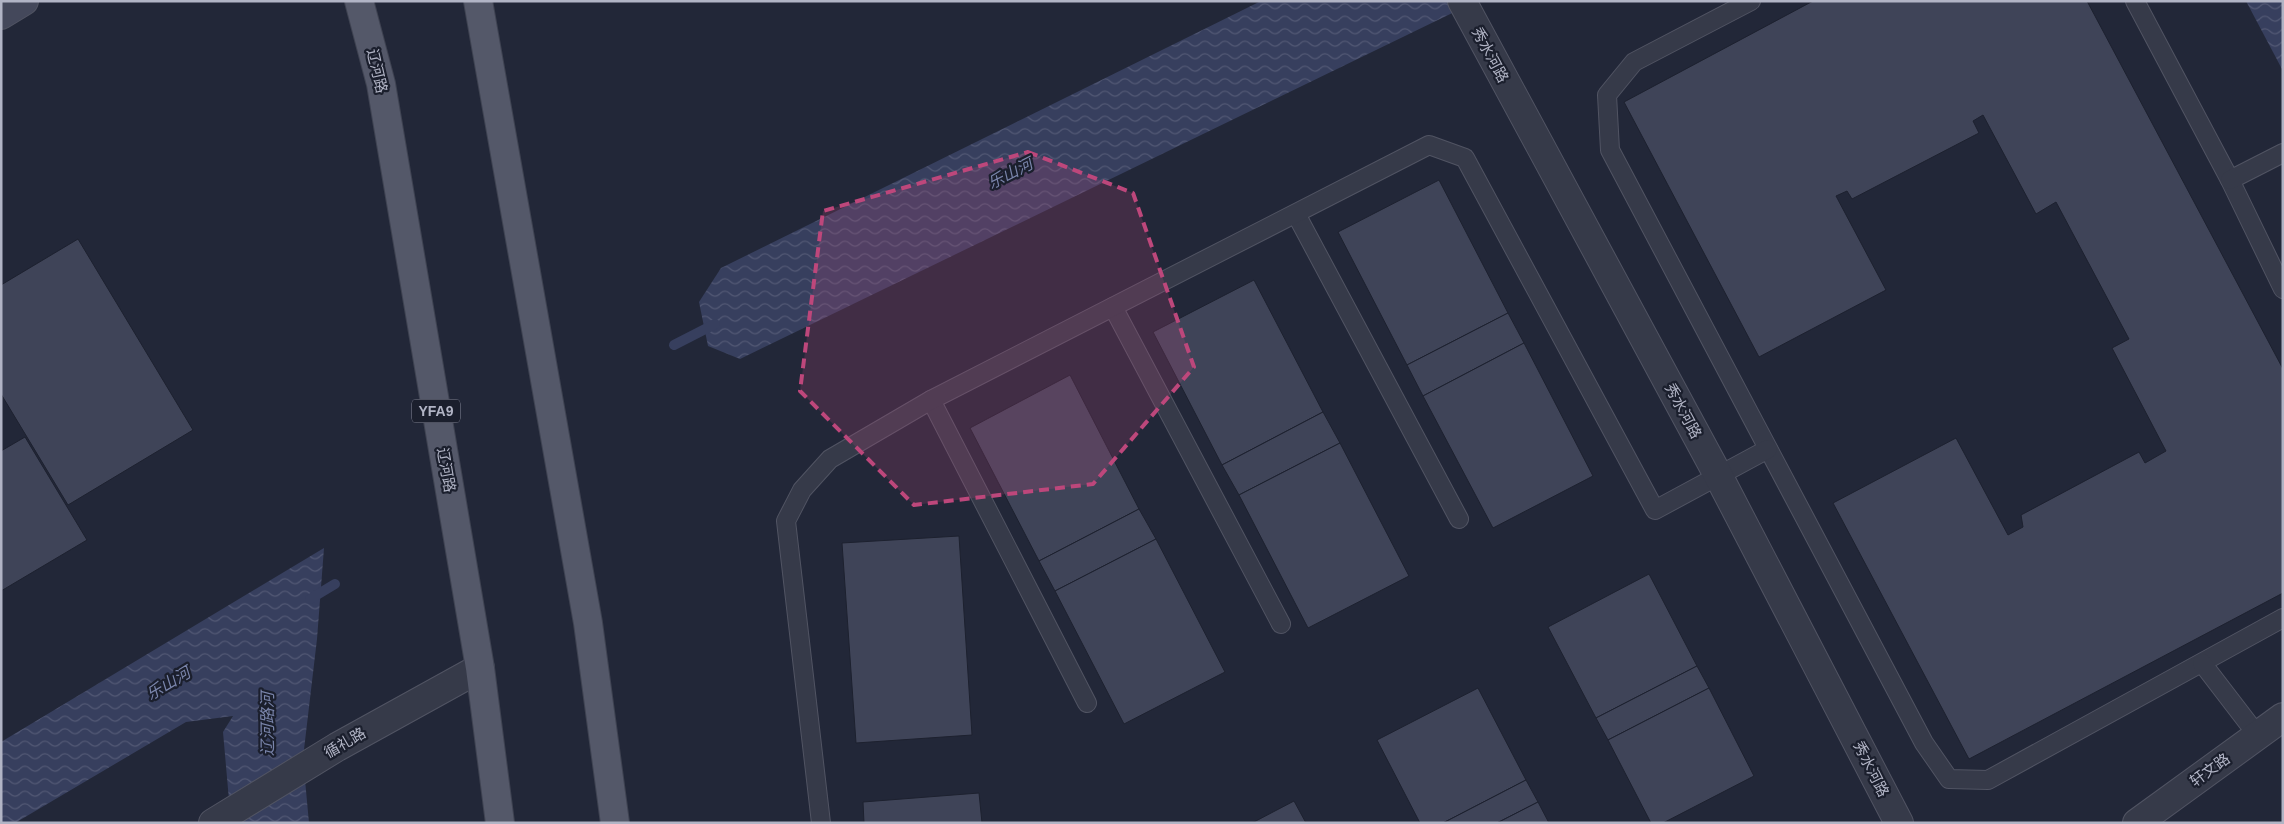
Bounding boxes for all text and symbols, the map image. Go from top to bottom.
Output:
street label: 秀水河路 [1469,24,1512,85]
street label: 辽河路 [364,47,391,95]
water label: 乐山河 [985,154,1038,192]
street label: 秀水河路 [1662,380,1705,441]
road number: YFA9 [412,400,460,422]
street label: 辽河路 [434,446,459,494]
water label: 乐山河 [143,662,196,703]
water label: 辽河路河 [259,689,276,756]
street label: 循礼路 [321,724,368,761]
street label: 秀水河路 [1850,738,1893,799]
street label: 轩文路 [2187,749,2233,790]

